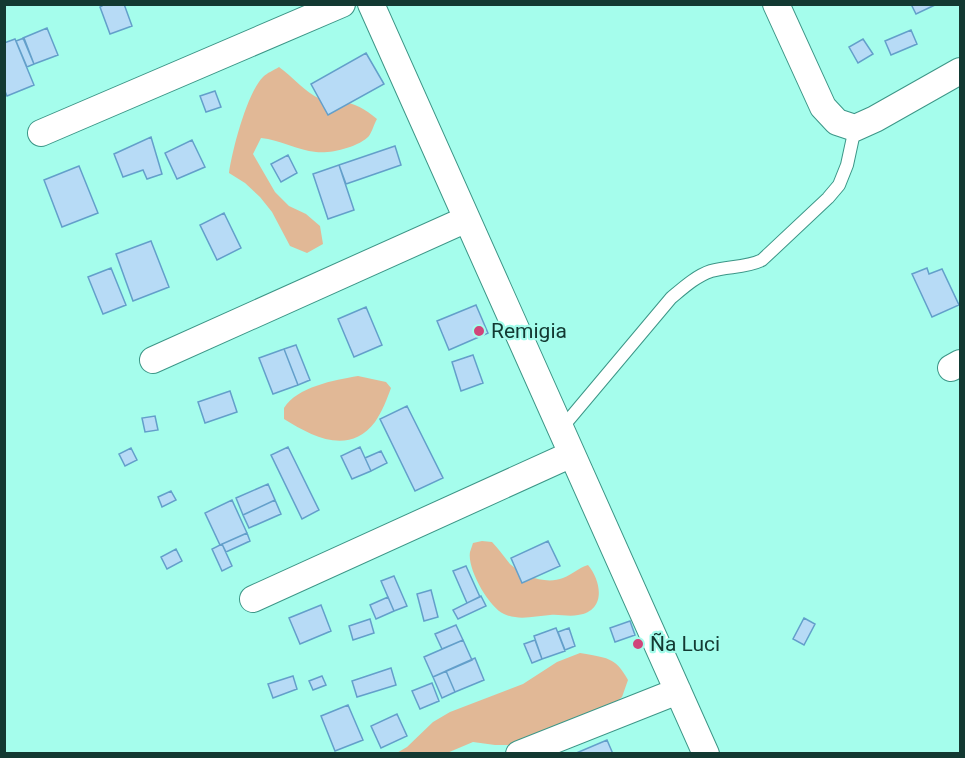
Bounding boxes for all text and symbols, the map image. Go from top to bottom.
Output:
place label: Remigia [491,319,567,343]
marker: Remigia [472,324,486,338]
place label: Ña Luci [650,632,720,656]
marker: Ña Luci [631,637,645,651]

